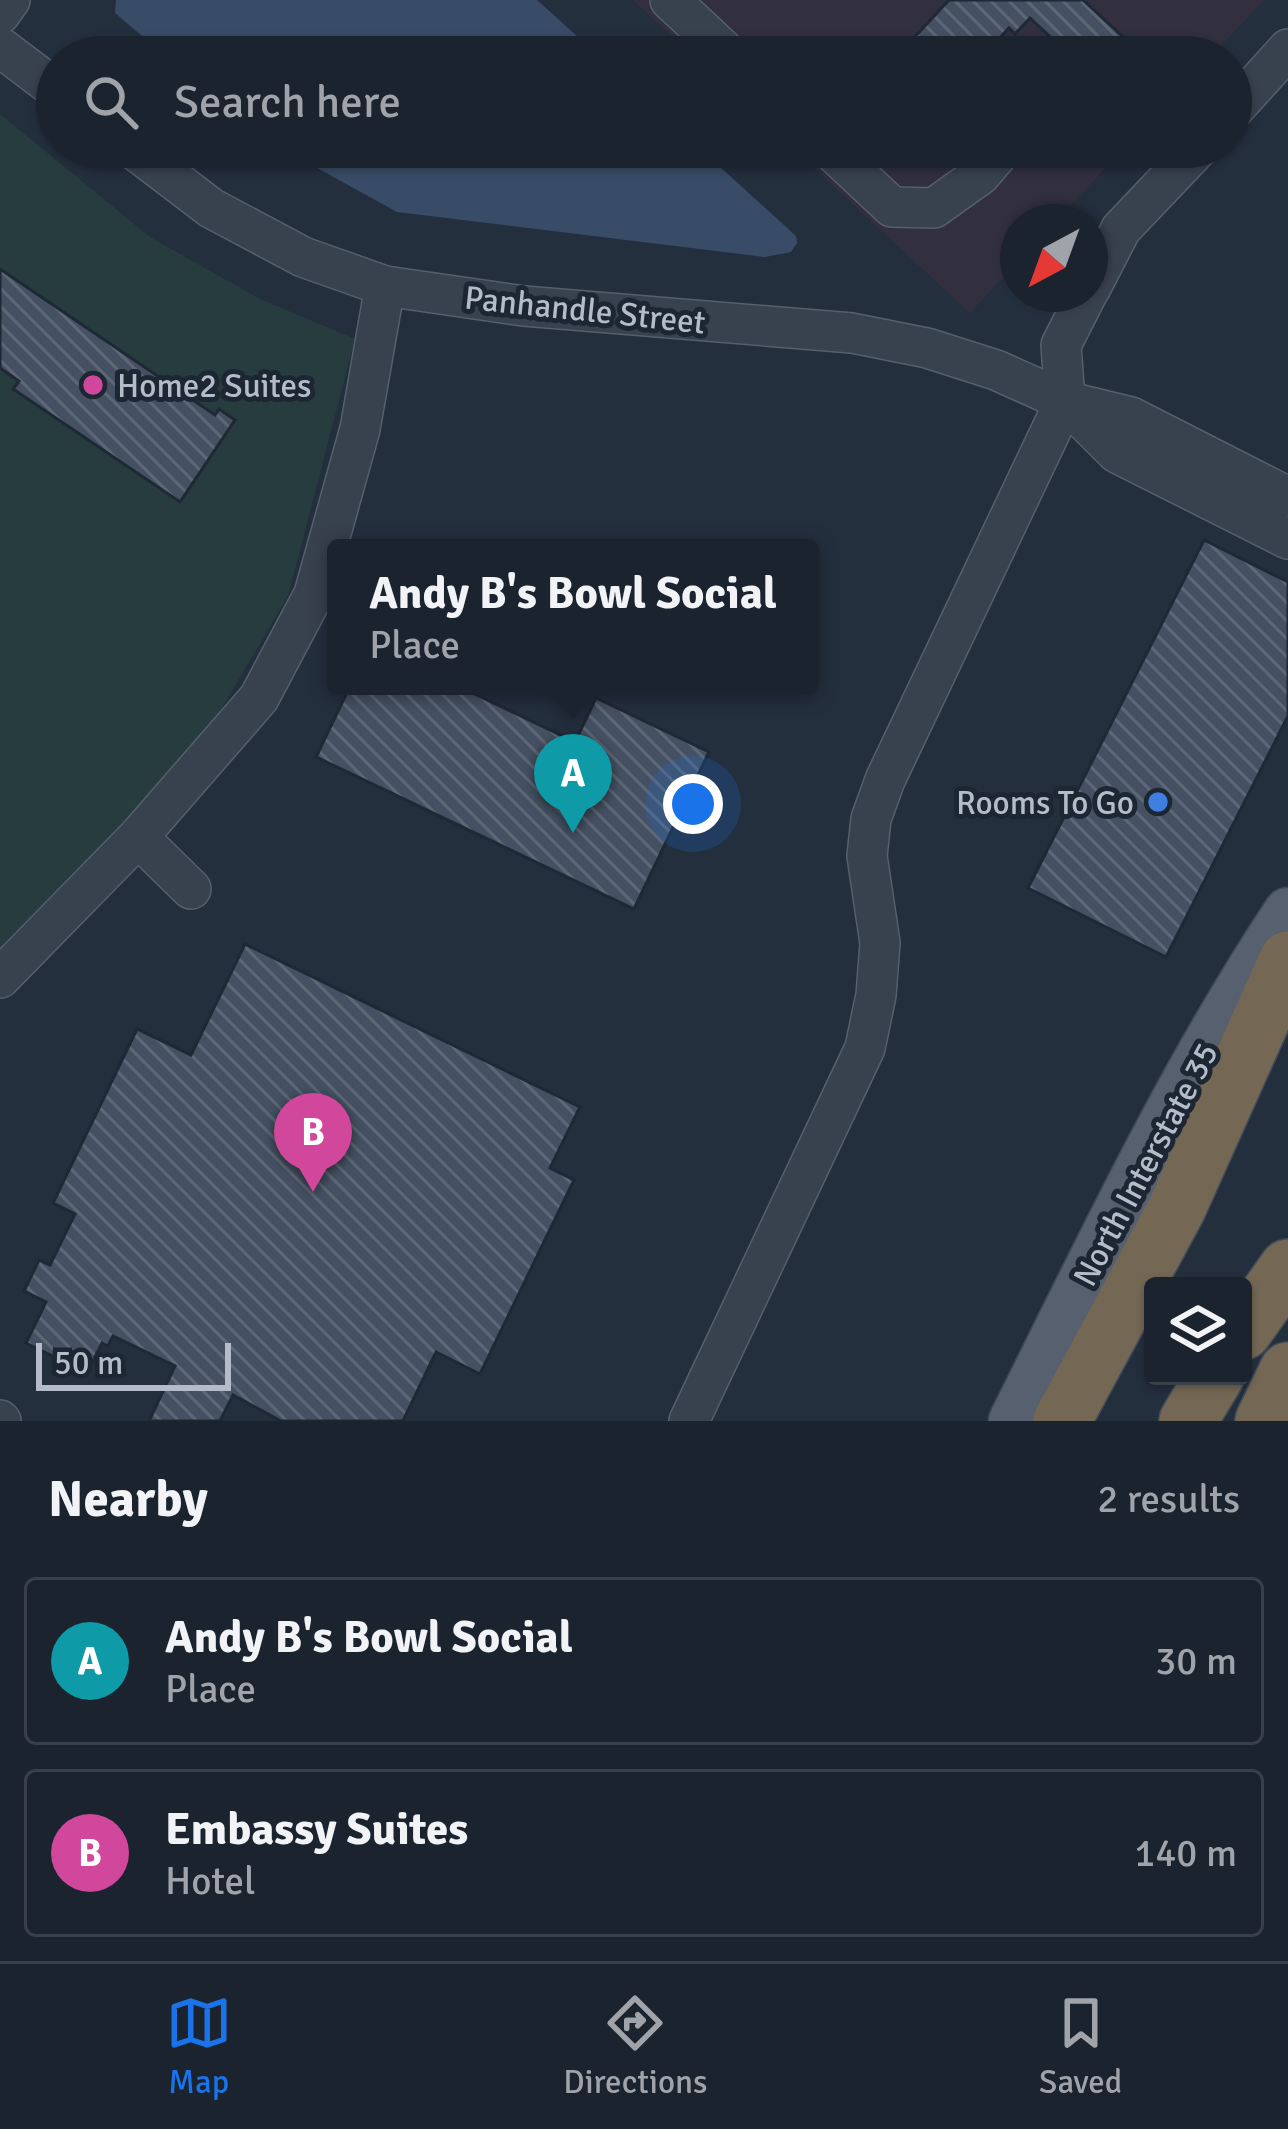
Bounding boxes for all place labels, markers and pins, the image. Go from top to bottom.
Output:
place label: Home2 Suites [117,366,312,407]
marker: Home2 Suites [80,372,106,398]
pin: A [534,734,612,833]
place label: Rooms To Go [956,783,1134,824]
marker: Rooms To Go [1145,789,1171,815]
pin: B [274,1093,352,1192]

